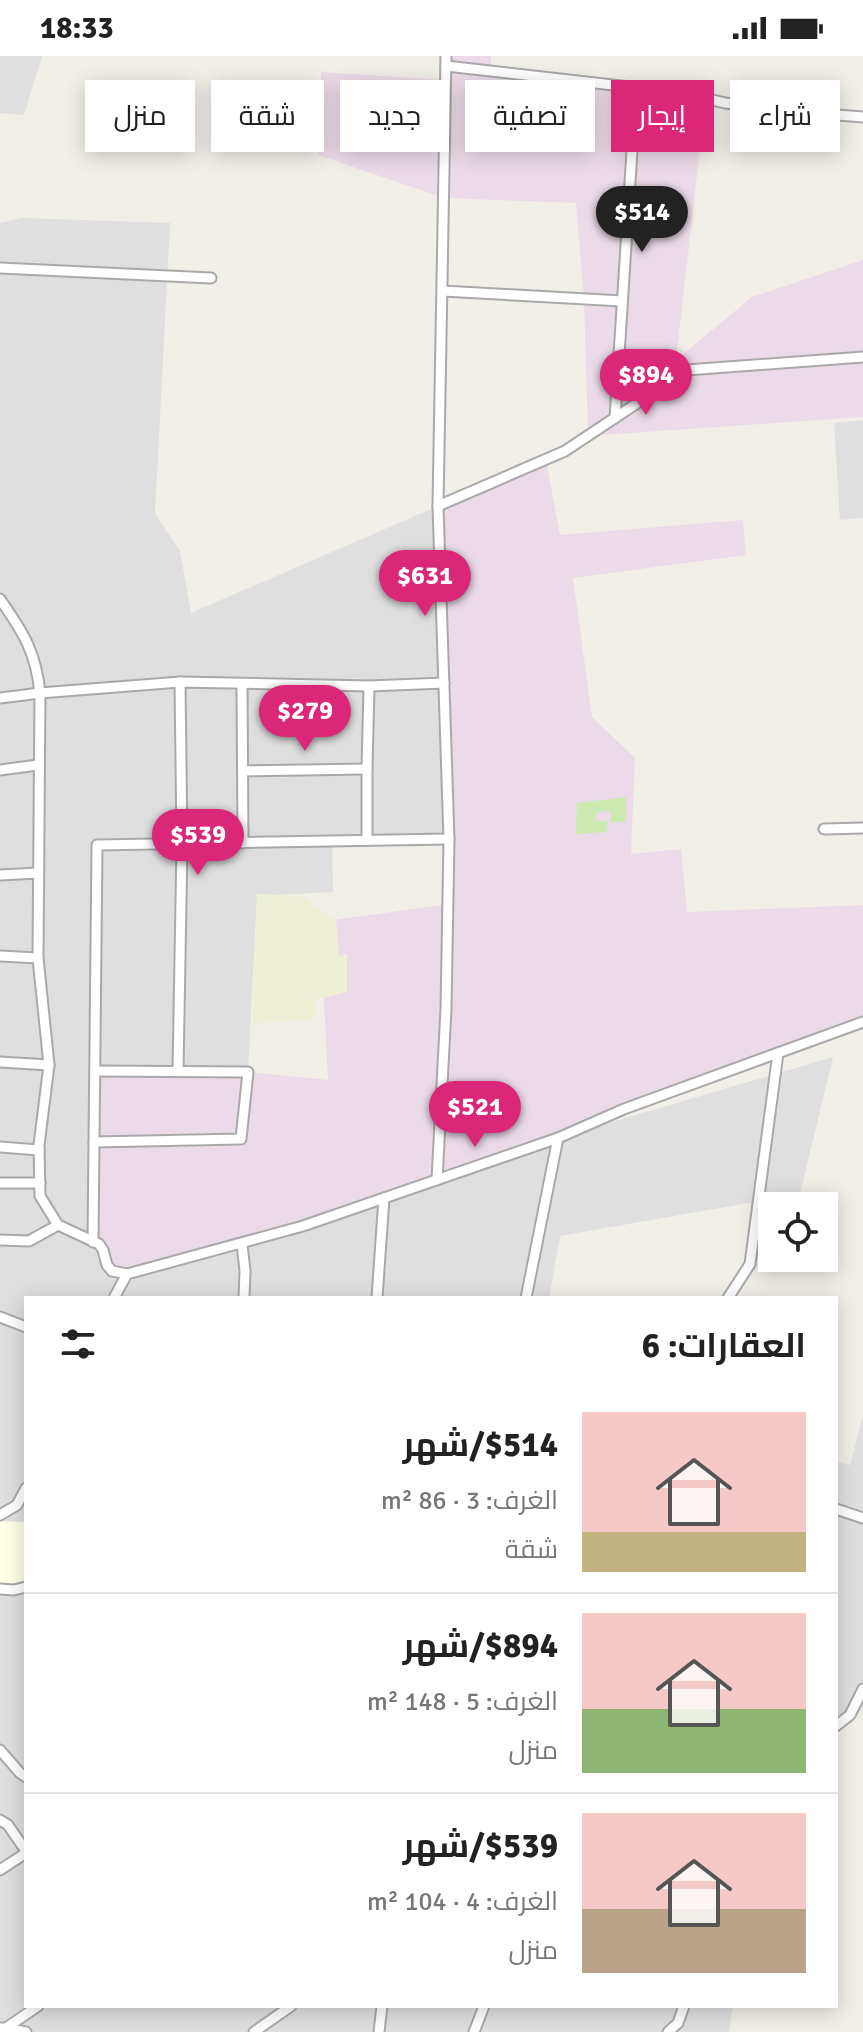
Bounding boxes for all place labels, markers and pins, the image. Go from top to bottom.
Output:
pin: $514 [595,186,689,254]
pin: $894 [599,349,693,417]
pin: $631 [378,550,472,618]
pin: $279 [258,685,352,753]
pin: $539 [151,809,245,877]
pin: $521 [428,1081,522,1149]

